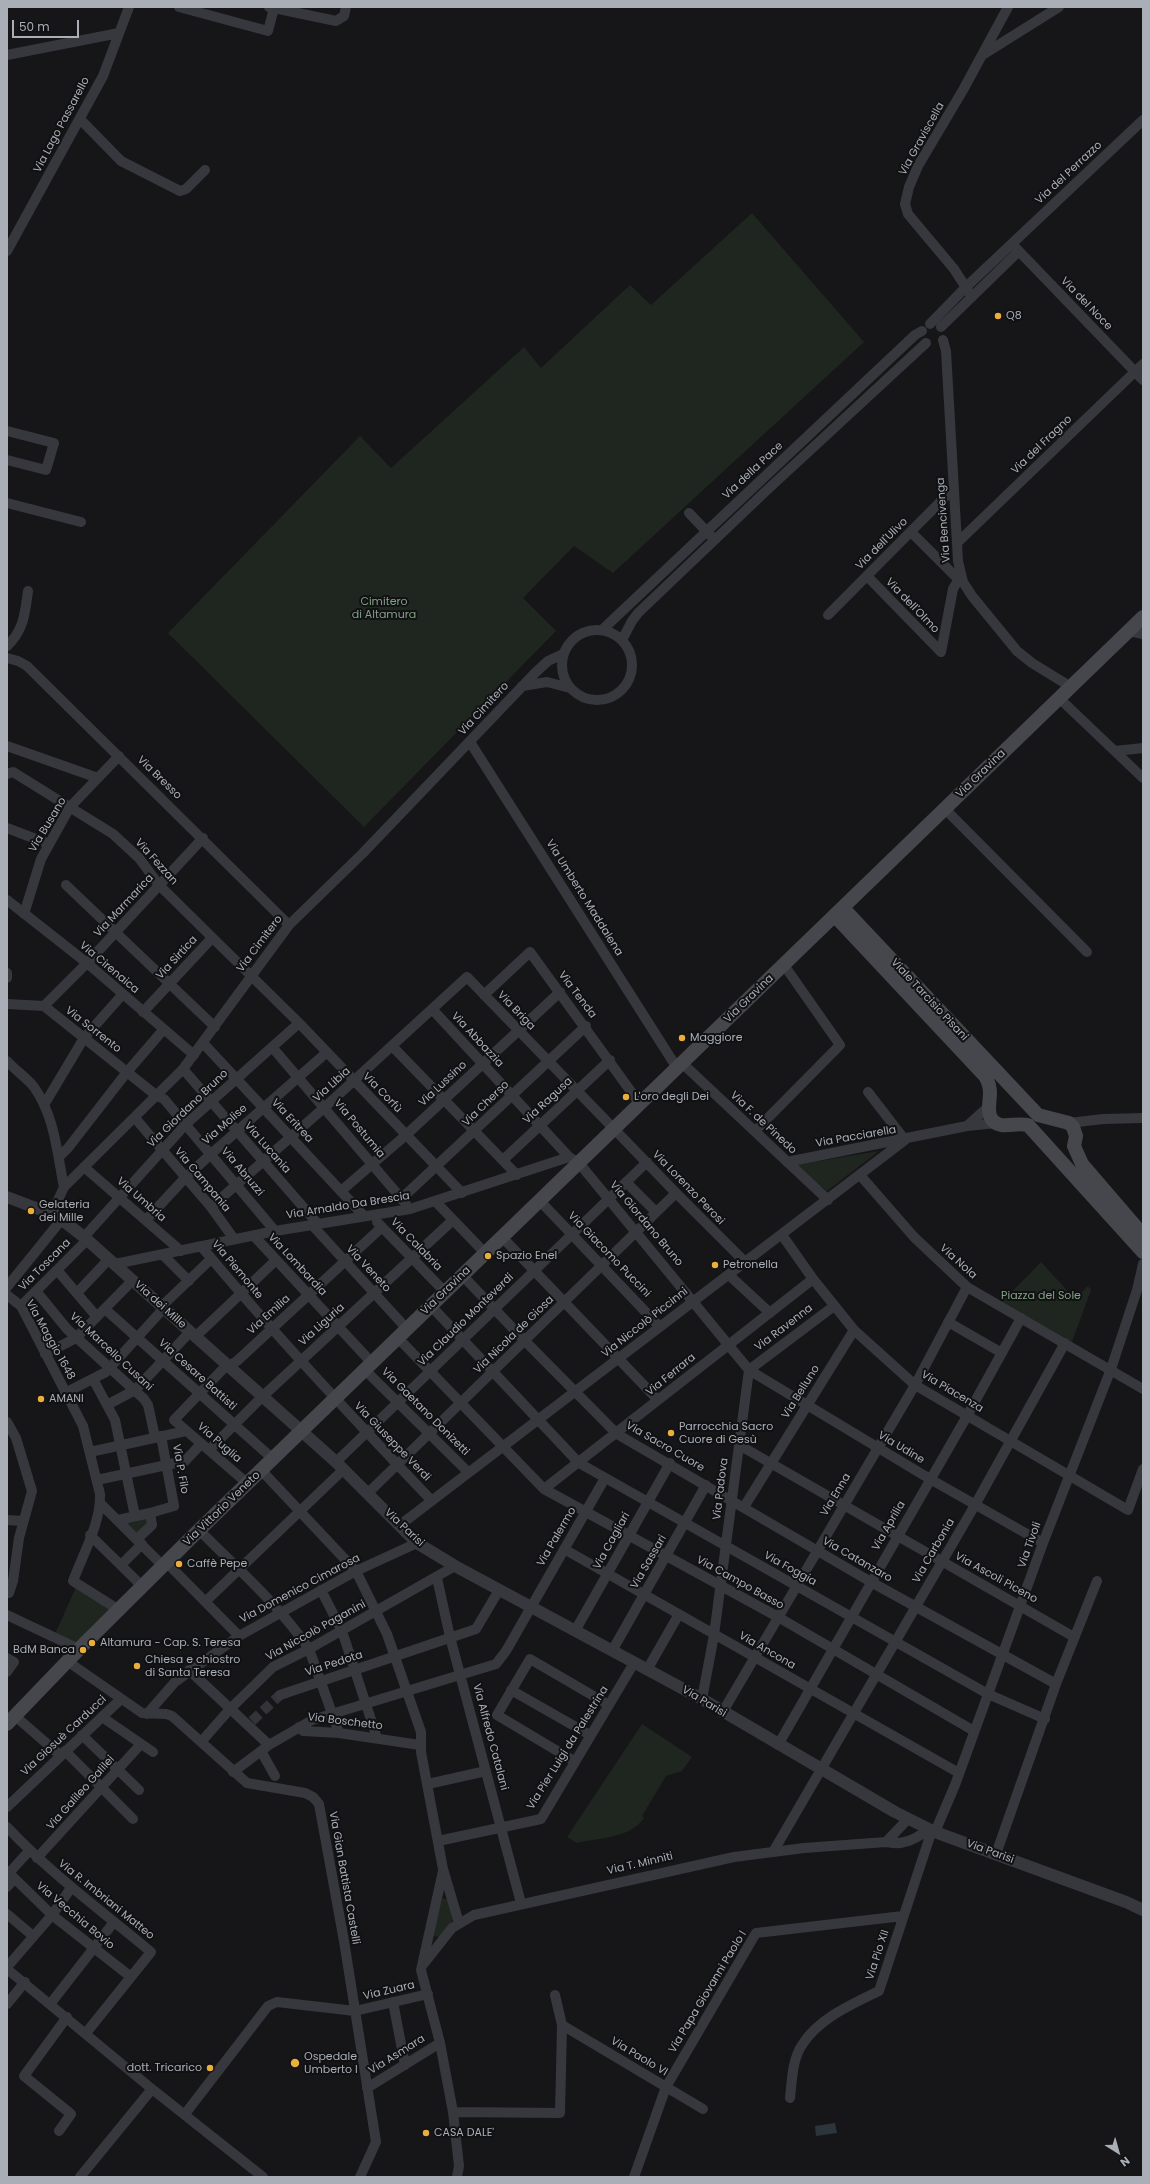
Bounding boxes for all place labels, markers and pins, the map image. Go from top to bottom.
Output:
place label: Q8 [1006,309,1022,323]
marker: Q8 [993,311,1003,321]
place label: Maggiore [690,1031,742,1045]
marker: Maggiore [677,1033,687,1043]
place label: L'oro degli Dei [634,1090,709,1104]
marker: L'oro degli Dei [621,1092,631,1102]
place label: Gelateria dei Mille [39,1198,90,1224]
marker: Gelateria dei Mille [26,1206,36,1216]
place label: Spazio Enel [496,1249,557,1263]
marker: Spazio Enel [483,1251,493,1261]
place label: Petronella [723,1258,778,1272]
marker: Petronella [710,1260,720,1270]
place label: AMANI [49,1392,84,1406]
marker: AMANI [36,1394,46,1404]
place label: Parrocchia Sacro Cuore di Gesù [679,1420,773,1446]
marker: Parrocchia Sacro Cuore di Gesù [666,1428,676,1438]
place label: Caffè Pepe [187,1557,247,1571]
marker: Caffè Pepe [174,1559,184,1569]
place label: Altamura - Cap. S. Teresa [100,1636,241,1650]
marker: Altamura - Cap. S. Teresa [87,1638,97,1648]
place label: BdM Banca [13,1643,75,1657]
marker: BdM Banca [78,1645,88,1655]
place label: Chiesa e chiostro di Santa Teresa [145,1653,240,1679]
marker: Chiesa e chiostro di Santa Teresa [132,1661,142,1671]
place label: Ospedale Umberto I [304,2050,358,2076]
marker: Ospedale Umberto I [289,2057,301,2069]
place label: dott. Tricarico [127,2061,202,2075]
marker: dott. Tricarico [205,2063,215,2073]
place label: CASA DALE' [434,2126,494,2140]
marker: CASA DALE' [421,2128,431,2138]

